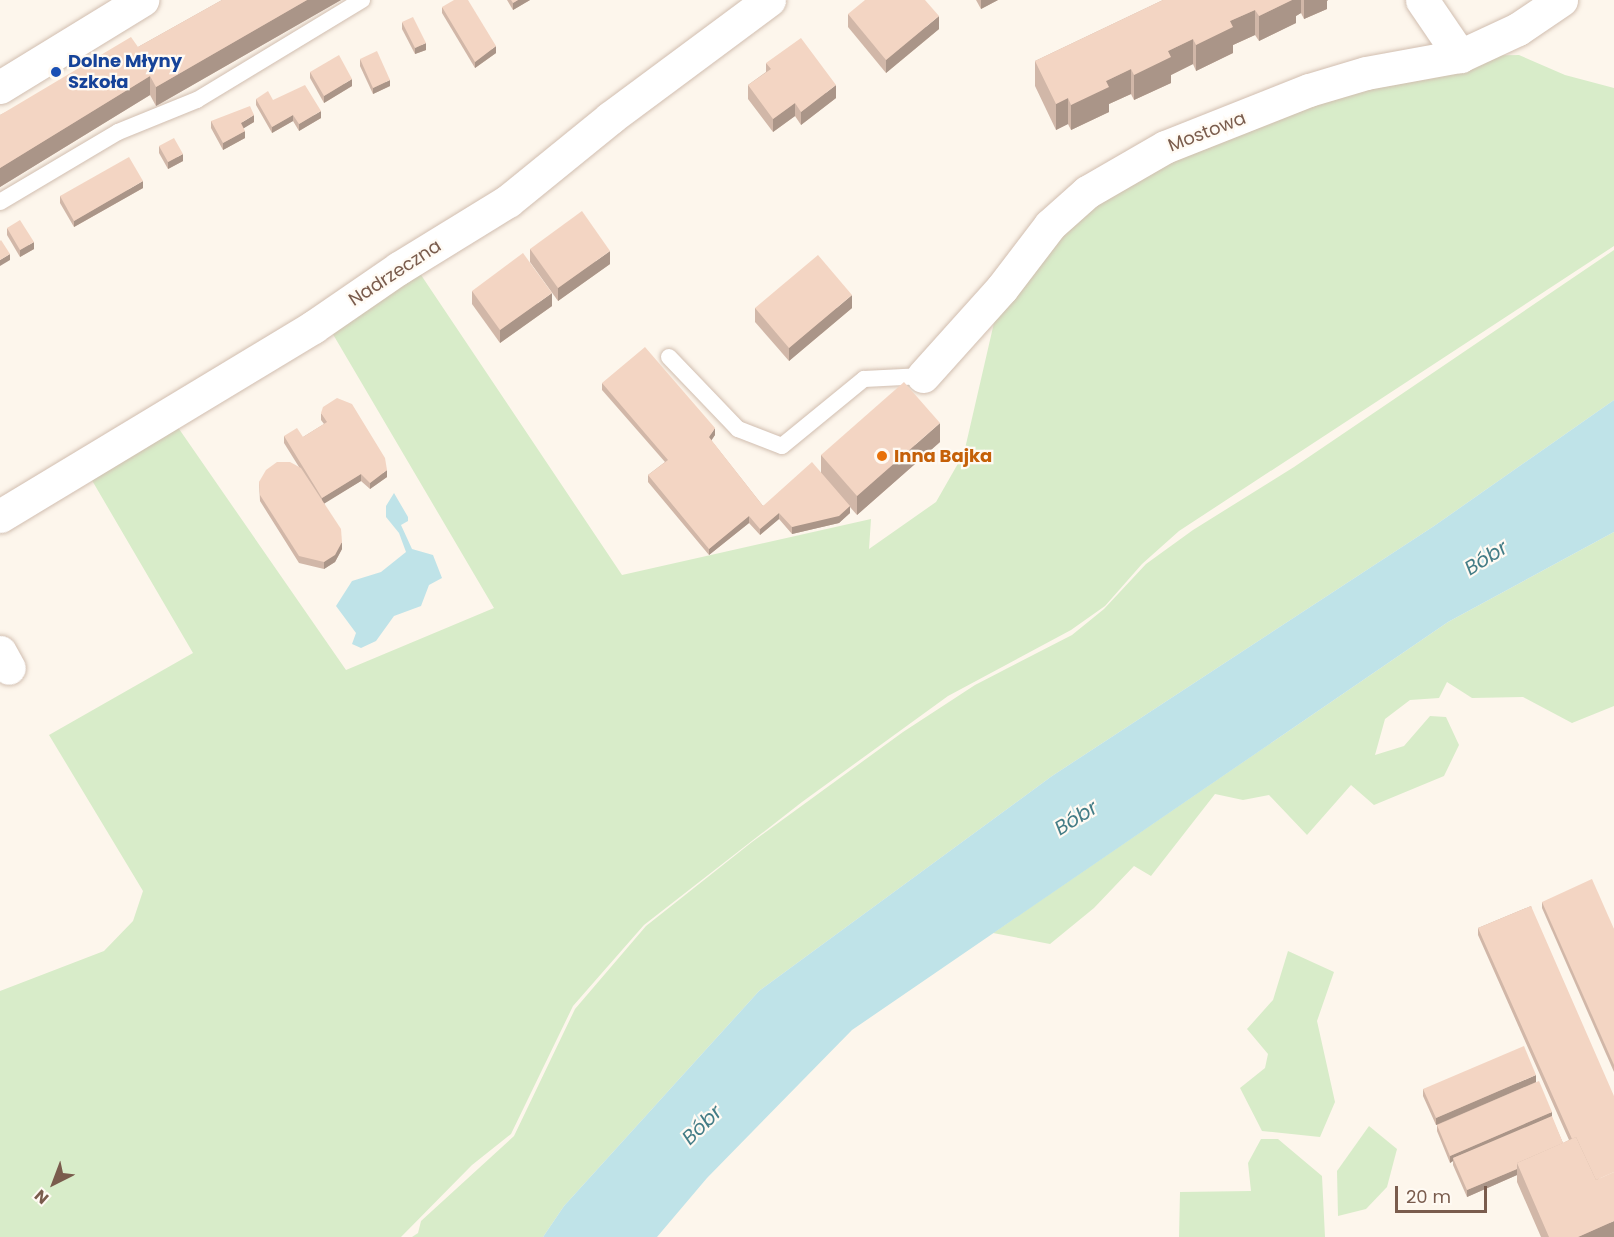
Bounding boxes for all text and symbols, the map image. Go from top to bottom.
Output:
place label: Dolne Młyny Szkoła [68,51,182,94]
marker: Dolne Młyny Szkoła [49,65,63,79]
street label: Mostowa [1165,107,1249,157]
street label: Nadrzeczna [345,235,445,311]
place label: Inna Bajka [894,445,992,467]
marker: Inna Bajka [875,449,889,463]
water label: Bóbr [1460,536,1512,580]
water label: Bóbr [1050,796,1102,840]
water label: Bóbr [677,1100,727,1150]
north arrow [24,1153,84,1213]
scale bar [1398,1174,1490,1212]
text: N [29,1184,54,1209]
text: 20 m [1406,1184,1451,1209]

